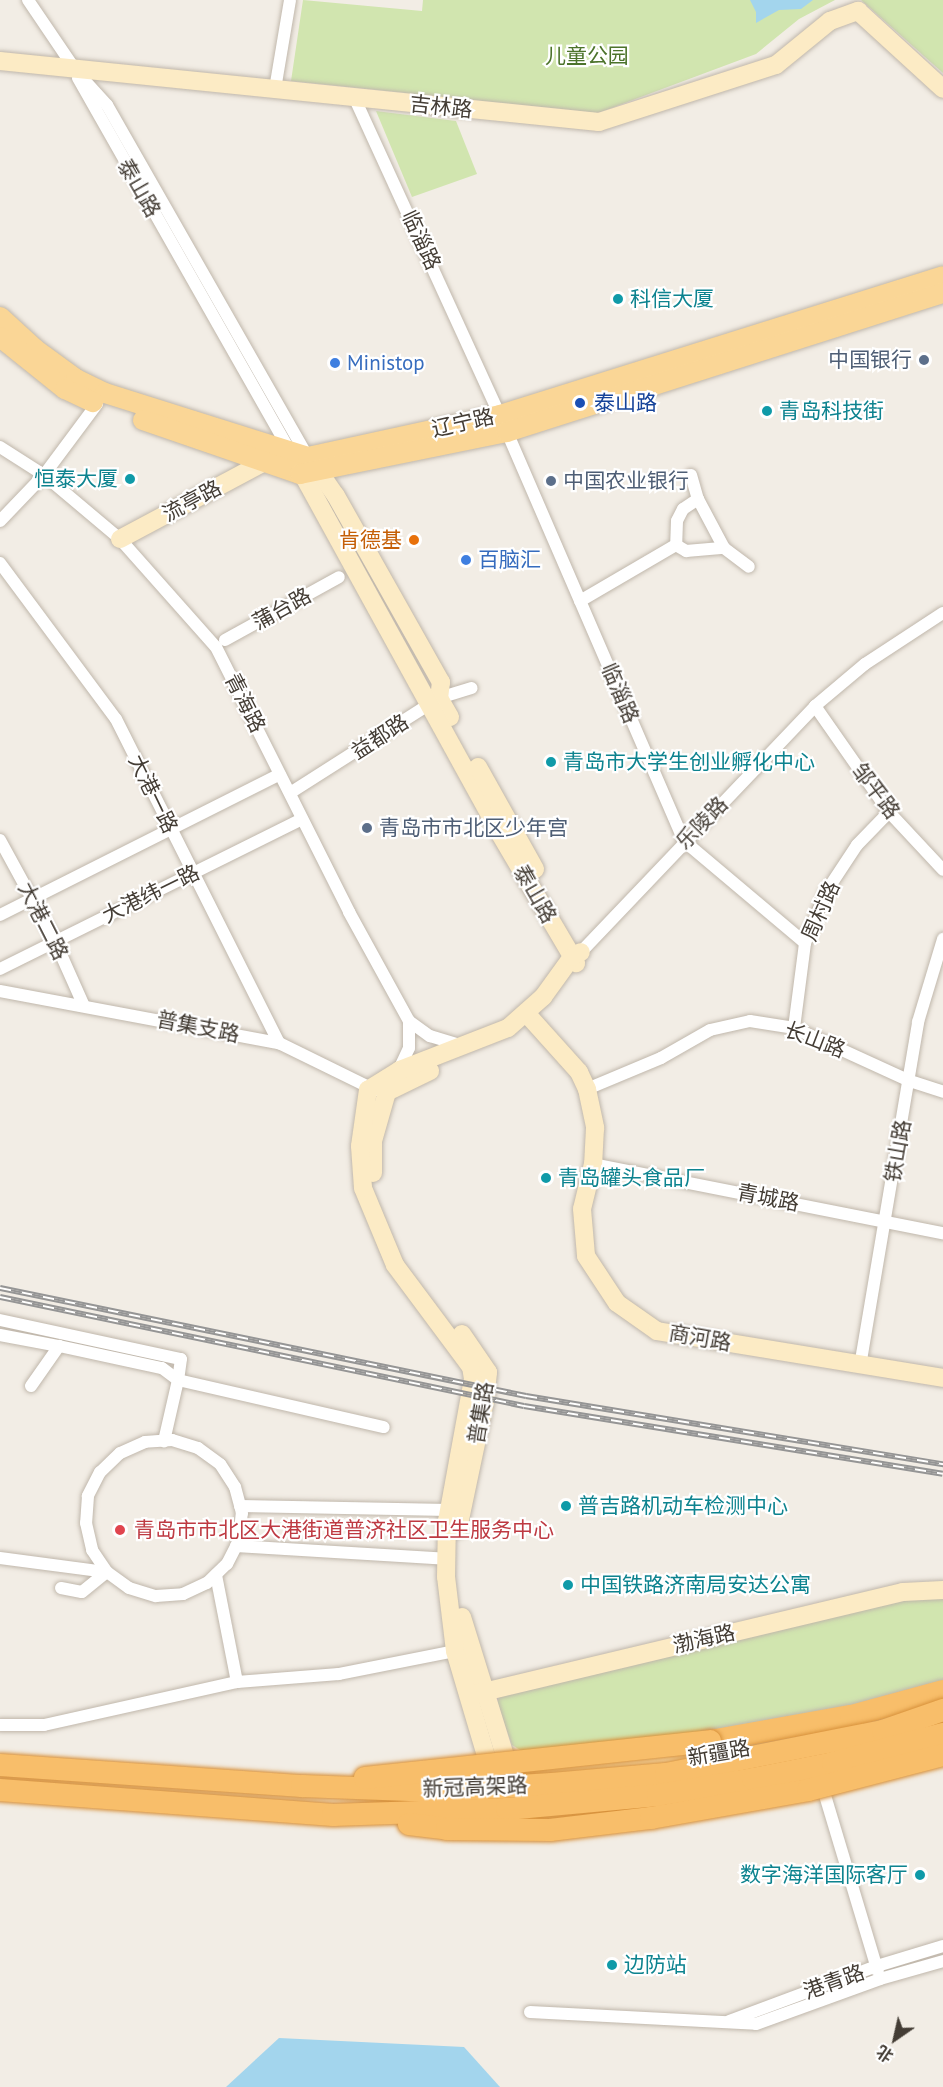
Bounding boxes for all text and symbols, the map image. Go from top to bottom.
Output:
park label: 儿童公园 [545,43,629,69]
street label: 吉林路 [408,91,474,123]
street label: 泰山路 [112,154,166,222]
street label: 临淄路 [396,206,446,274]
place label: 科信大厦 [630,286,714,312]
marker: 科信大厦 [611,292,625,306]
place label: 中国银行 [828,347,912,373]
place label: Ministop [347,350,425,376]
marker: 中国银行 [917,353,931,367]
marker: Ministop [328,356,342,370]
place label: 泰山路 [594,390,657,416]
marker: 泰山路 [571,394,589,412]
place label: 青岛科技街 [779,398,884,424]
street label: 辽宁路 [429,404,497,442]
marker: 青岛科技街 [760,404,774,418]
place label: 恒泰大厦 [34,466,118,492]
place label: 中国农业银行 [563,468,689,494]
marker: 恒泰大厦 [123,472,137,486]
marker: 中国农业银行 [544,474,558,488]
street label: 流亭路 [158,475,226,527]
place label: 肯德基 [339,527,402,553]
marker: 肯德基 [407,533,421,547]
place label: 百脑汇 [478,547,541,573]
marker: 百脑汇 [459,553,473,567]
street label: 蒲台路 [248,583,316,635]
street label: 临淄路 [596,659,644,727]
street label: 青海路 [219,669,271,737]
street label: 益都路 [347,709,413,765]
place label: 青岛市大学生创业孵化中心 [563,749,815,775]
street label: 大港一路 [123,751,183,837]
marker: 青岛市大学生创业孵化中心 [544,755,558,769]
street label: 邹平路 [847,758,905,824]
street label: 乐陵路 [671,792,733,854]
place label: 青岛市市北区少年宫 [379,815,568,841]
marker: 青岛市市北区少年宫 [360,821,374,835]
street label: 大港纬一路 [98,860,204,928]
street label: 泰山路 [508,860,562,928]
street label: 周村路 [797,877,845,945]
street label: 大港二路 [13,878,73,964]
street label: 普集支路 [154,1007,242,1047]
street label: 长山路 [781,1017,849,1063]
street label: 铁山路 [880,1118,916,1184]
place label: 青岛罐头食品厂 [558,1165,705,1191]
marker: 青岛罐头食品厂 [539,1171,553,1185]
street label: 青城路 [735,1180,801,1216]
street label: 商河路 [667,1320,733,1356]
street label: 普集路 [464,1380,498,1446]
place label: 普吉路机动车检测中心 [578,1493,788,1519]
marker: 普吉路机动车检测中心 [559,1499,573,1513]
place label: 青岛市市北区大港街道普济社区卫生服务中心 [134,1517,554,1543]
marker: 青岛市市北区大港街道普济社区卫生服务中心 [111,1521,129,1539]
place label: 中国铁路济南局安达公寓 [580,1572,811,1598]
marker: 中国铁路济南局安达公寓 [561,1578,575,1592]
street label: 渤海路 [670,1620,738,1658]
street label: 新疆路 [686,1735,752,1771]
street label: 新冠高架路 [422,1773,528,1801]
place label: 数字海洋国际客厅 [740,1862,908,1888]
marker: 数字海洋国际客厅 [913,1868,927,1882]
place label: 边防站 [624,1952,687,1978]
marker: 边防站 [605,1958,619,1972]
street label: 港青路 [800,1959,868,2005]
north arrow [865,2009,925,2069]
text: 北 [873,2041,897,2067]

